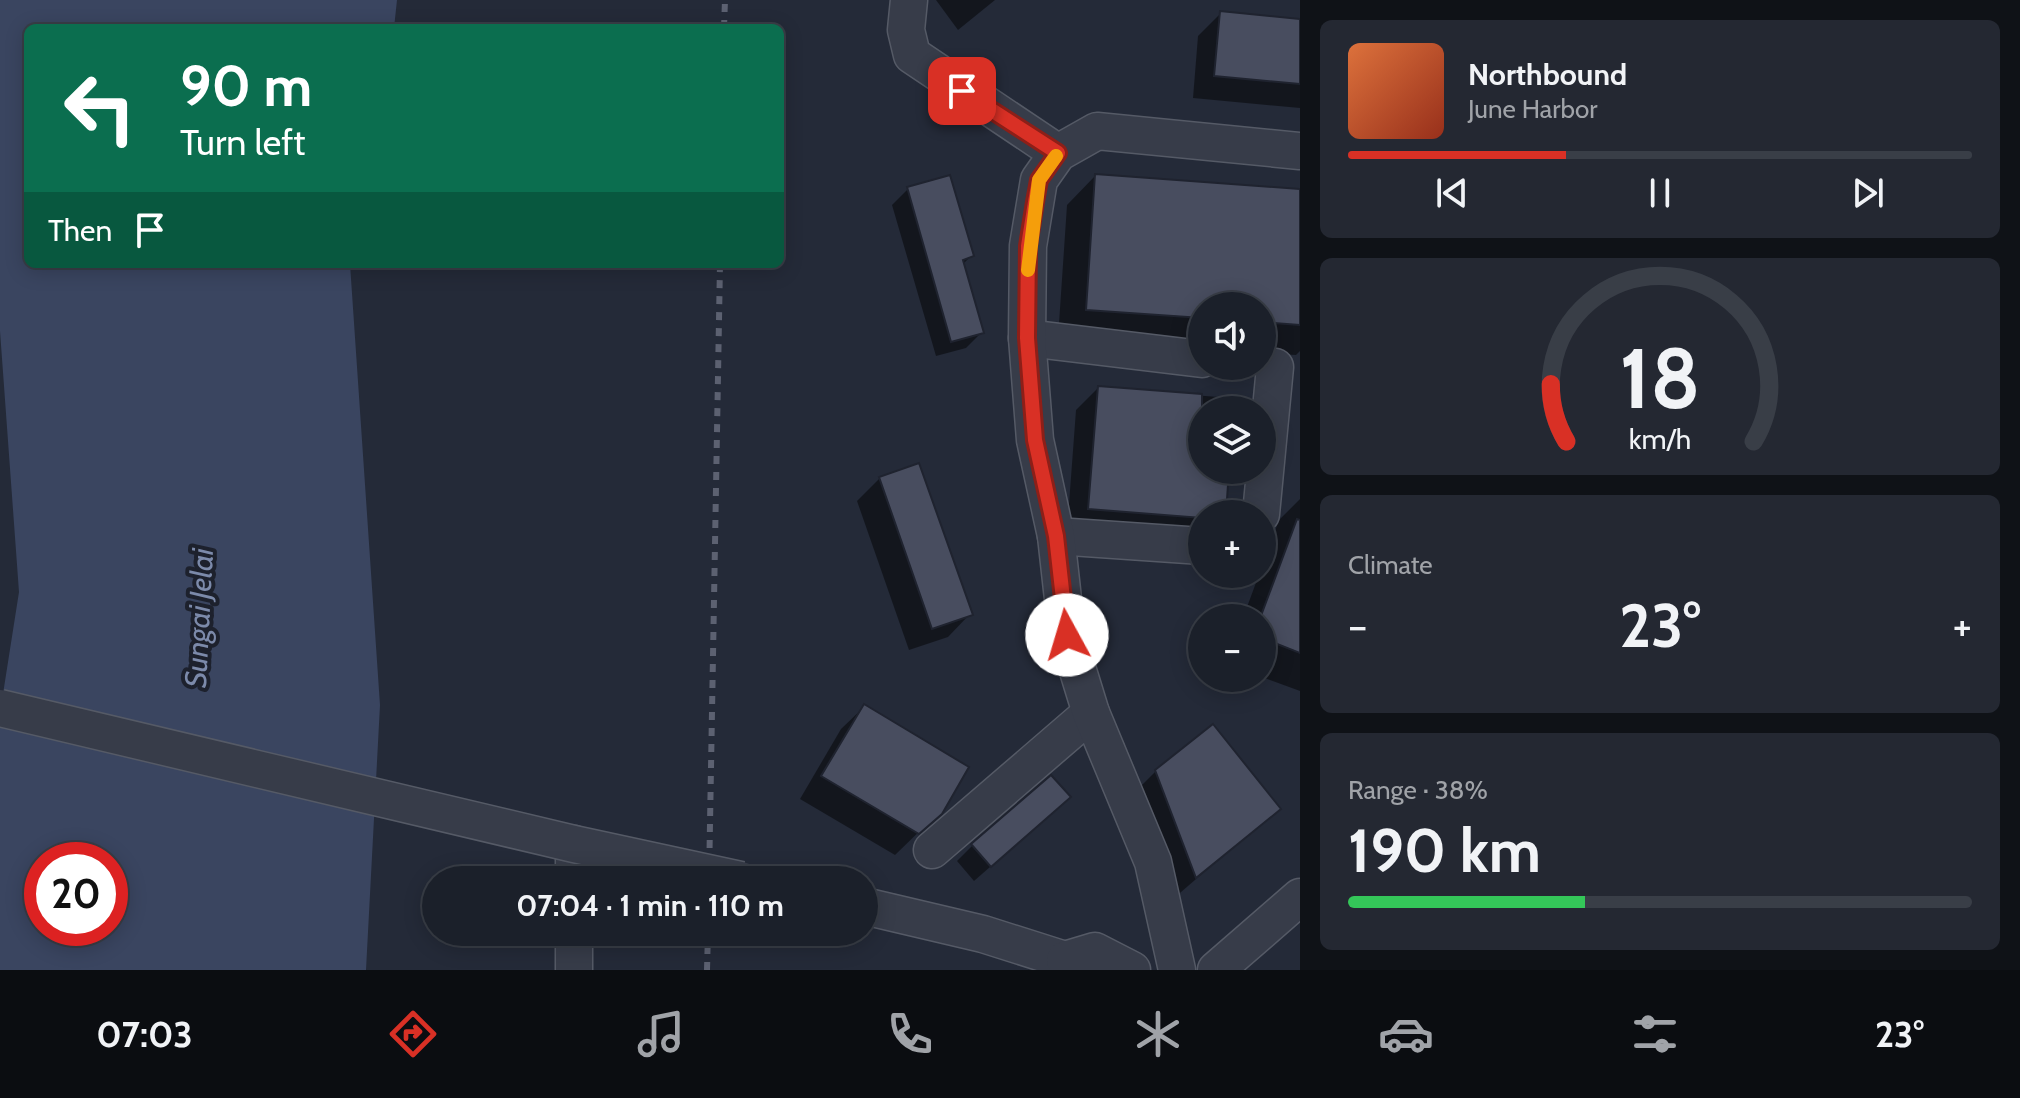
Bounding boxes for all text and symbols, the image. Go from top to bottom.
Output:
text: 90 m [180,52,312,120]
icon: left [48,56,152,160]
text: Northbound [1468,56,1627,93]
pin [928,57,996,125]
icon: arrive [940,69,984,113]
text: June Harbor [1468,93,1597,125]
text: Turn left [180,120,305,164]
icon: previous [1430,171,1474,215]
icon: pause [1638,171,1682,215]
icon: next [1846,171,1890,215]
icon: arrive [128,208,172,252]
text: Then [48,212,112,249]
map controls [1188,292,1276,692]
button: sound [1188,292,1276,380]
text: 18 [1620,328,1700,429]
button: layers [1188,396,1276,484]
text: km/h [1629,421,1691,456]
button: + [1188,500,1276,588]
water label: Sungai Jelai [177,547,221,689]
text: Climate [1348,549,1433,581]
text: 23° [1619,589,1701,662]
position arrow [1025,593,1109,677]
text: − [1348,599,1367,652]
text: + [1953,599,1972,652]
button: − [1188,604,1276,692]
text: Range · 38% [1348,774,1488,806]
text: 190 km [1348,814,1541,887]
speed limit sign: 20 [24,842,128,946]
text: 07:04 · 1 min · 110 m [516,887,784,924]
icon: directions [385,1006,441,1062]
icon: music [633,1006,689,1062]
icon: phone [882,1006,938,1062]
icon: climate [1130,1006,1186,1062]
icon: car [1378,1006,1434,1062]
icon: filters [1627,1006,1683,1062]
text: 07:03 [96,1012,193,1056]
text: 23° [1875,1012,1924,1056]

